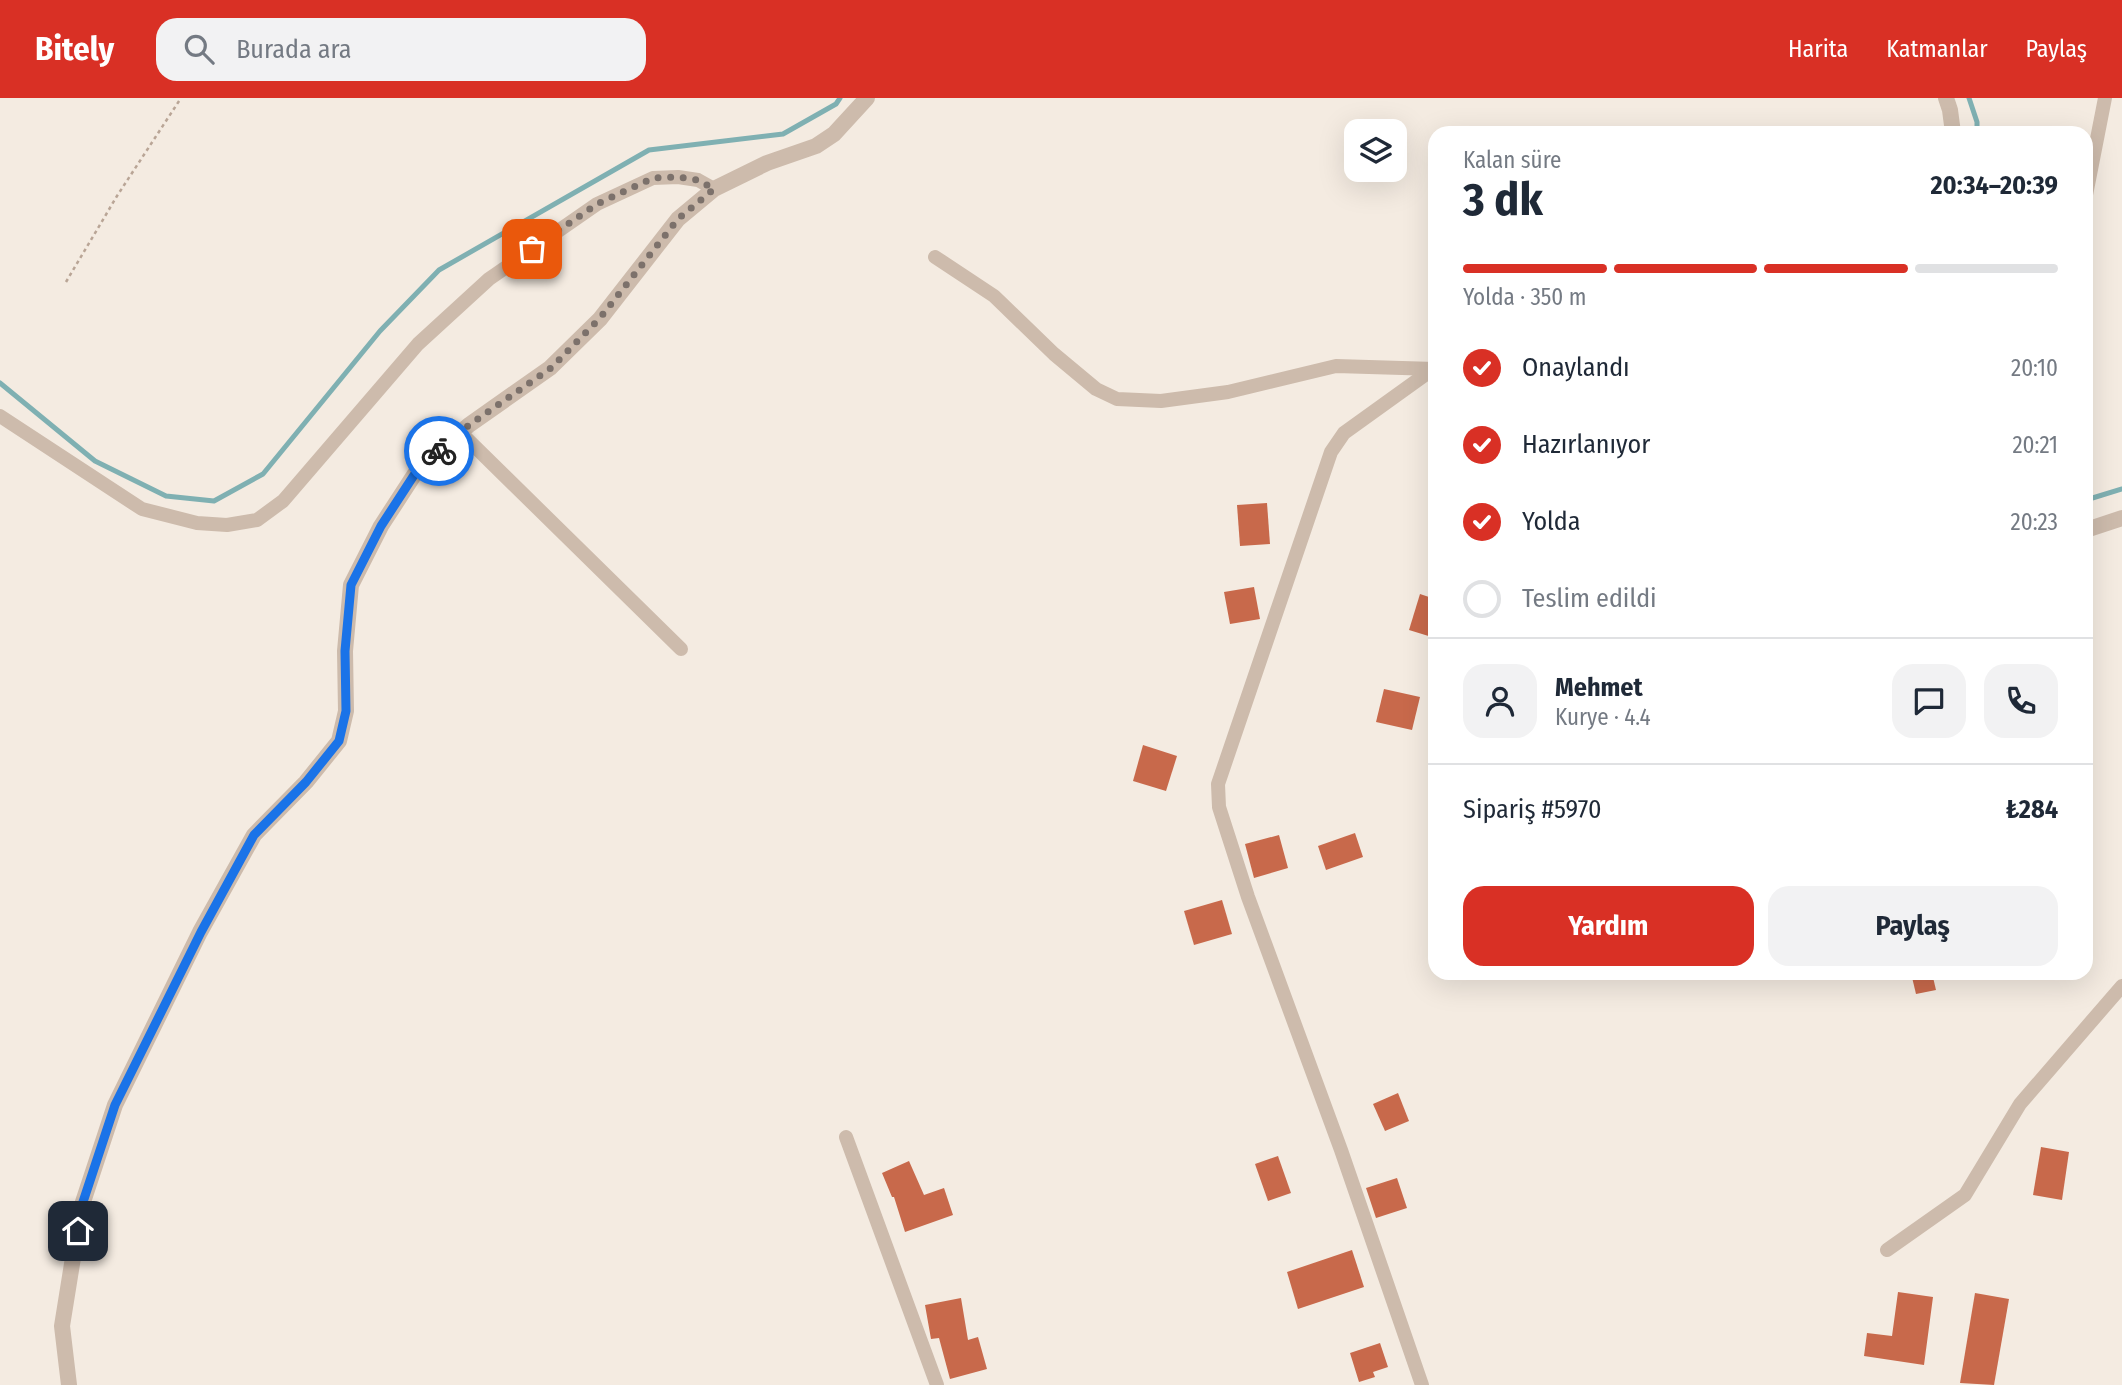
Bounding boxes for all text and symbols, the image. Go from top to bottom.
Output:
search box [156,18,646,81]
text: Bitely [35,29,114,69]
icon: search [180,30,218,68]
text: Burada ara [236,34,352,65]
text: Harita [1788,35,1848,63]
text: Katmanlar [1886,35,1988,63]
text: Paylaş [2026,35,2087,63]
map controls [1344,119,1407,182]
button: layers [1344,119,1407,182]
text: Kalan süre [1463,146,1561,174]
text: 20:34–20:39 [1931,170,2058,201]
text: 3 dk [1463,172,1543,227]
pin [502,219,562,279]
icon: bag [513,230,551,268]
text: Yolda · 350 m [1463,283,1586,311]
icon: check [1463,349,1501,387]
text: Onaylandı [1522,352,1630,383]
text: 20:10 [2011,354,2058,382]
courier [404,416,474,486]
icon: check [1463,426,1501,464]
text: Hazırlanıyor [1522,429,1650,460]
text: 20:21 [2012,431,2058,459]
icon: bike [420,432,458,470]
icon: check [1463,503,1501,541]
text: Yolda [1522,506,1581,537]
text: 20:23 [2011,508,2058,536]
text: Teslim edildi [1522,583,1657,614]
button: person [1463,664,1537,738]
button: chat [1892,664,1966,738]
button: phone [1984,664,2058,738]
text: Mehmet [1555,672,1643,703]
text: Kurye · 4.4 [1555,703,1651,731]
text: Sipariş #5970 [1463,794,1602,825]
text: ₺284 [2006,794,2058,825]
button: Yardım [1463,886,1754,966]
button: Paylaş [1768,886,2058,966]
pin [48,1201,108,1261]
icon: home [59,1212,97,1250]

